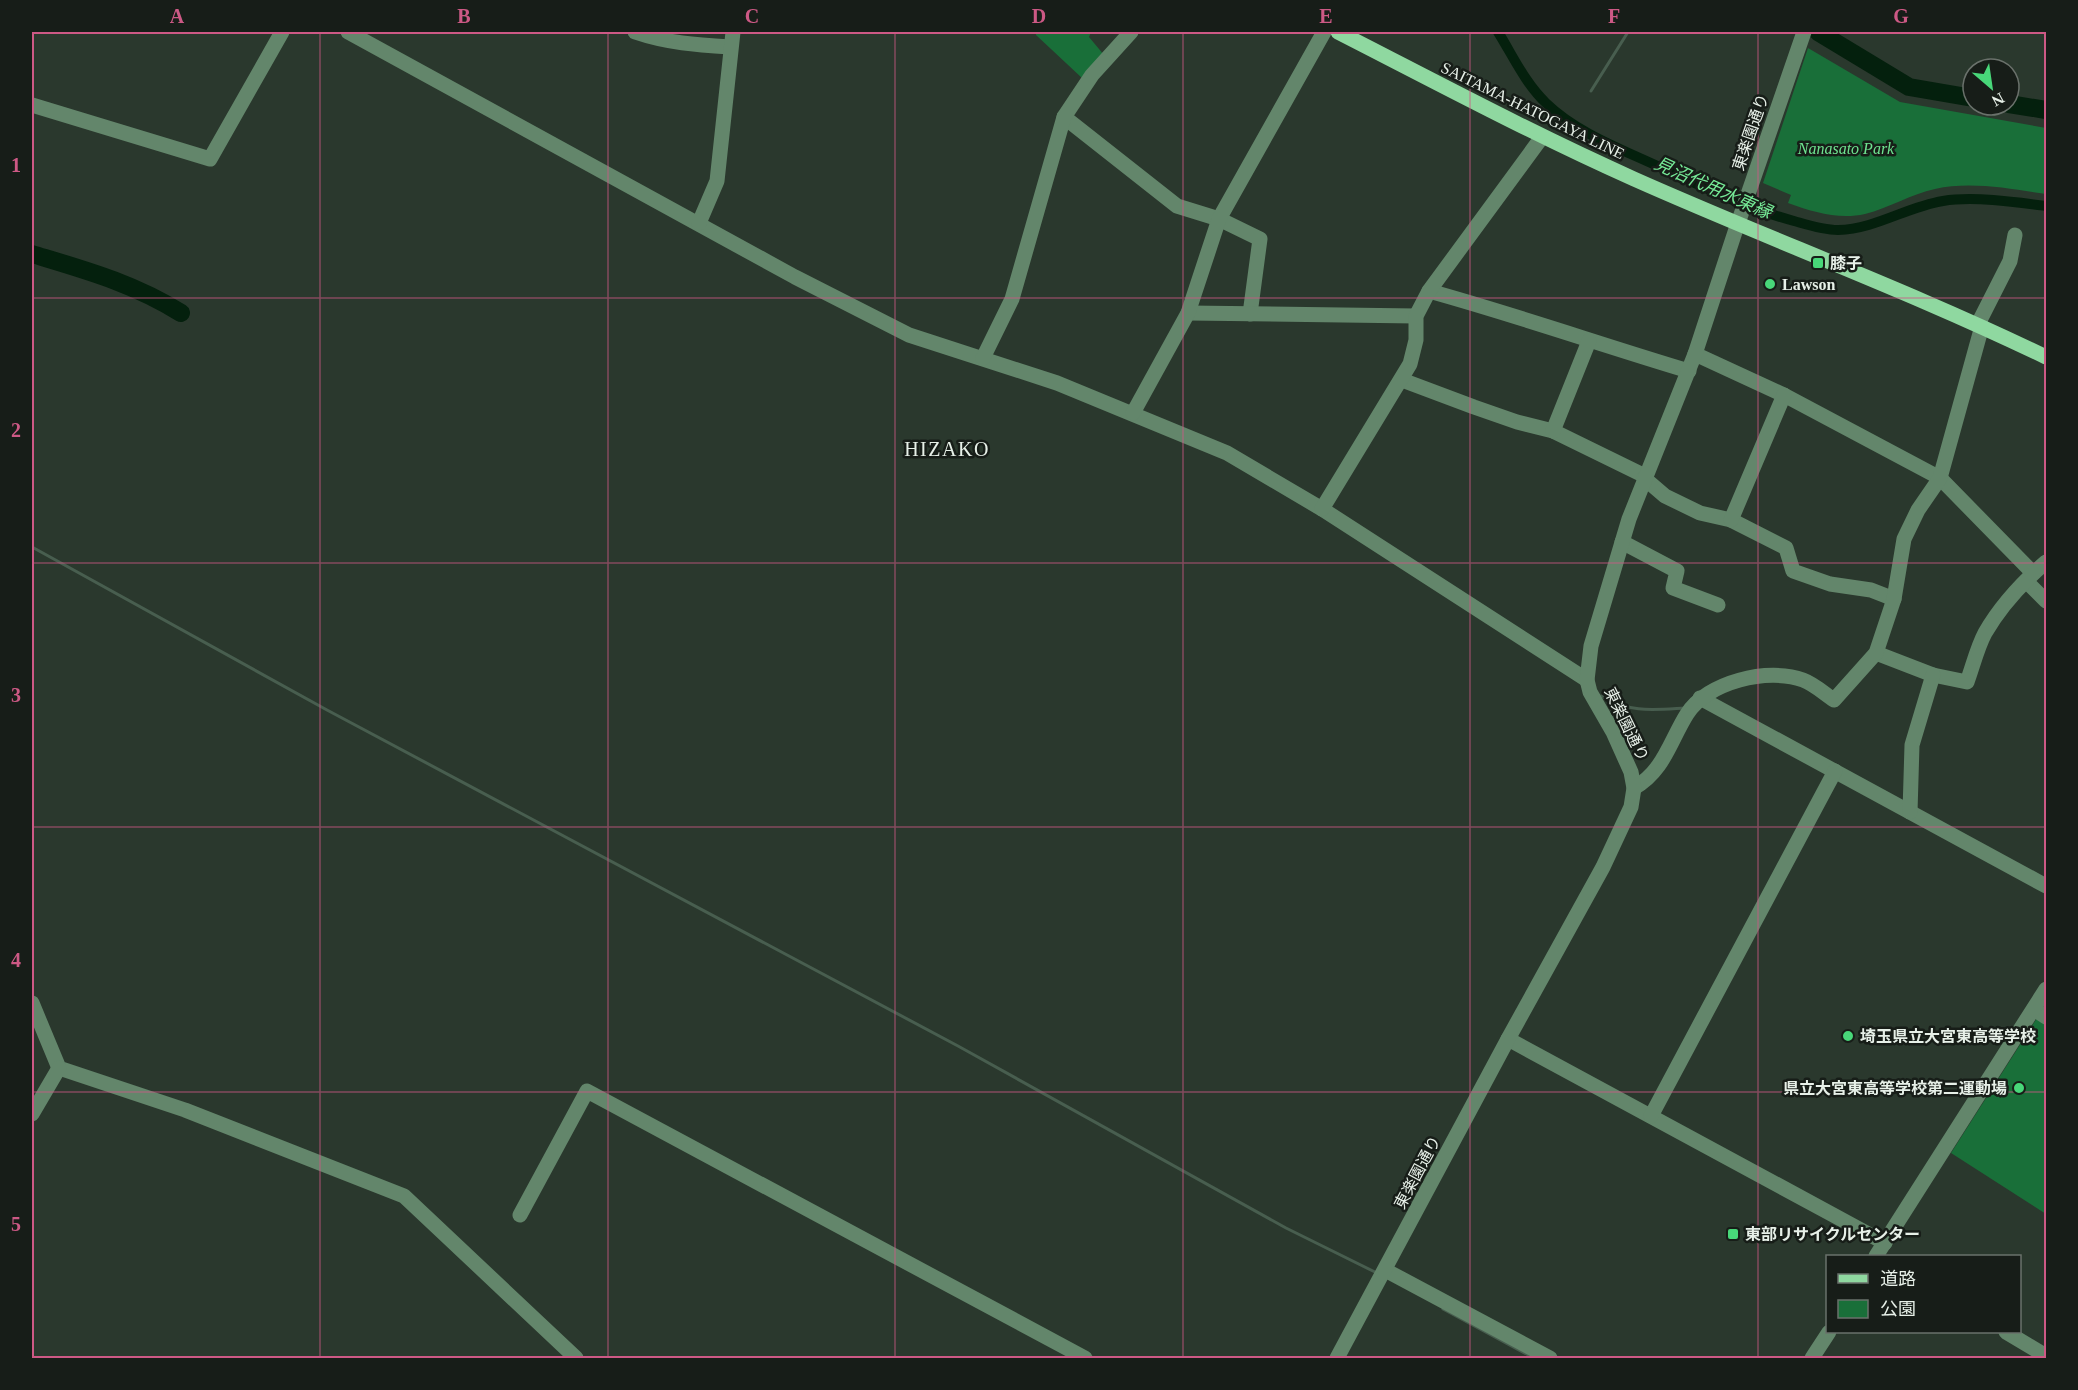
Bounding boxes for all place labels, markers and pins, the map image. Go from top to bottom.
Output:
place label: 膝子 [1830,255,1862,272]
marker: 膝子 [1811,256,1825,270]
place label: Lawson [1782,276,1835,293]
marker: Lawson [1763,277,1777,291]
place label: 埼玉県立大宮東高等学校 [1860,1028,2036,1045]
marker: 埼玉県立大宮東高等学校 [1841,1029,1855,1043]
place label: 県立大宮東高等学校第二運動場 [1783,1080,2007,1097]
marker: 県立大宮東高等学校第二運動場 [2012,1081,2026,1095]
place label: 東部リサイクルセンター [1745,1226,1920,1243]
marker: 東部リサイクルセンター [1726,1227,1740,1241]

